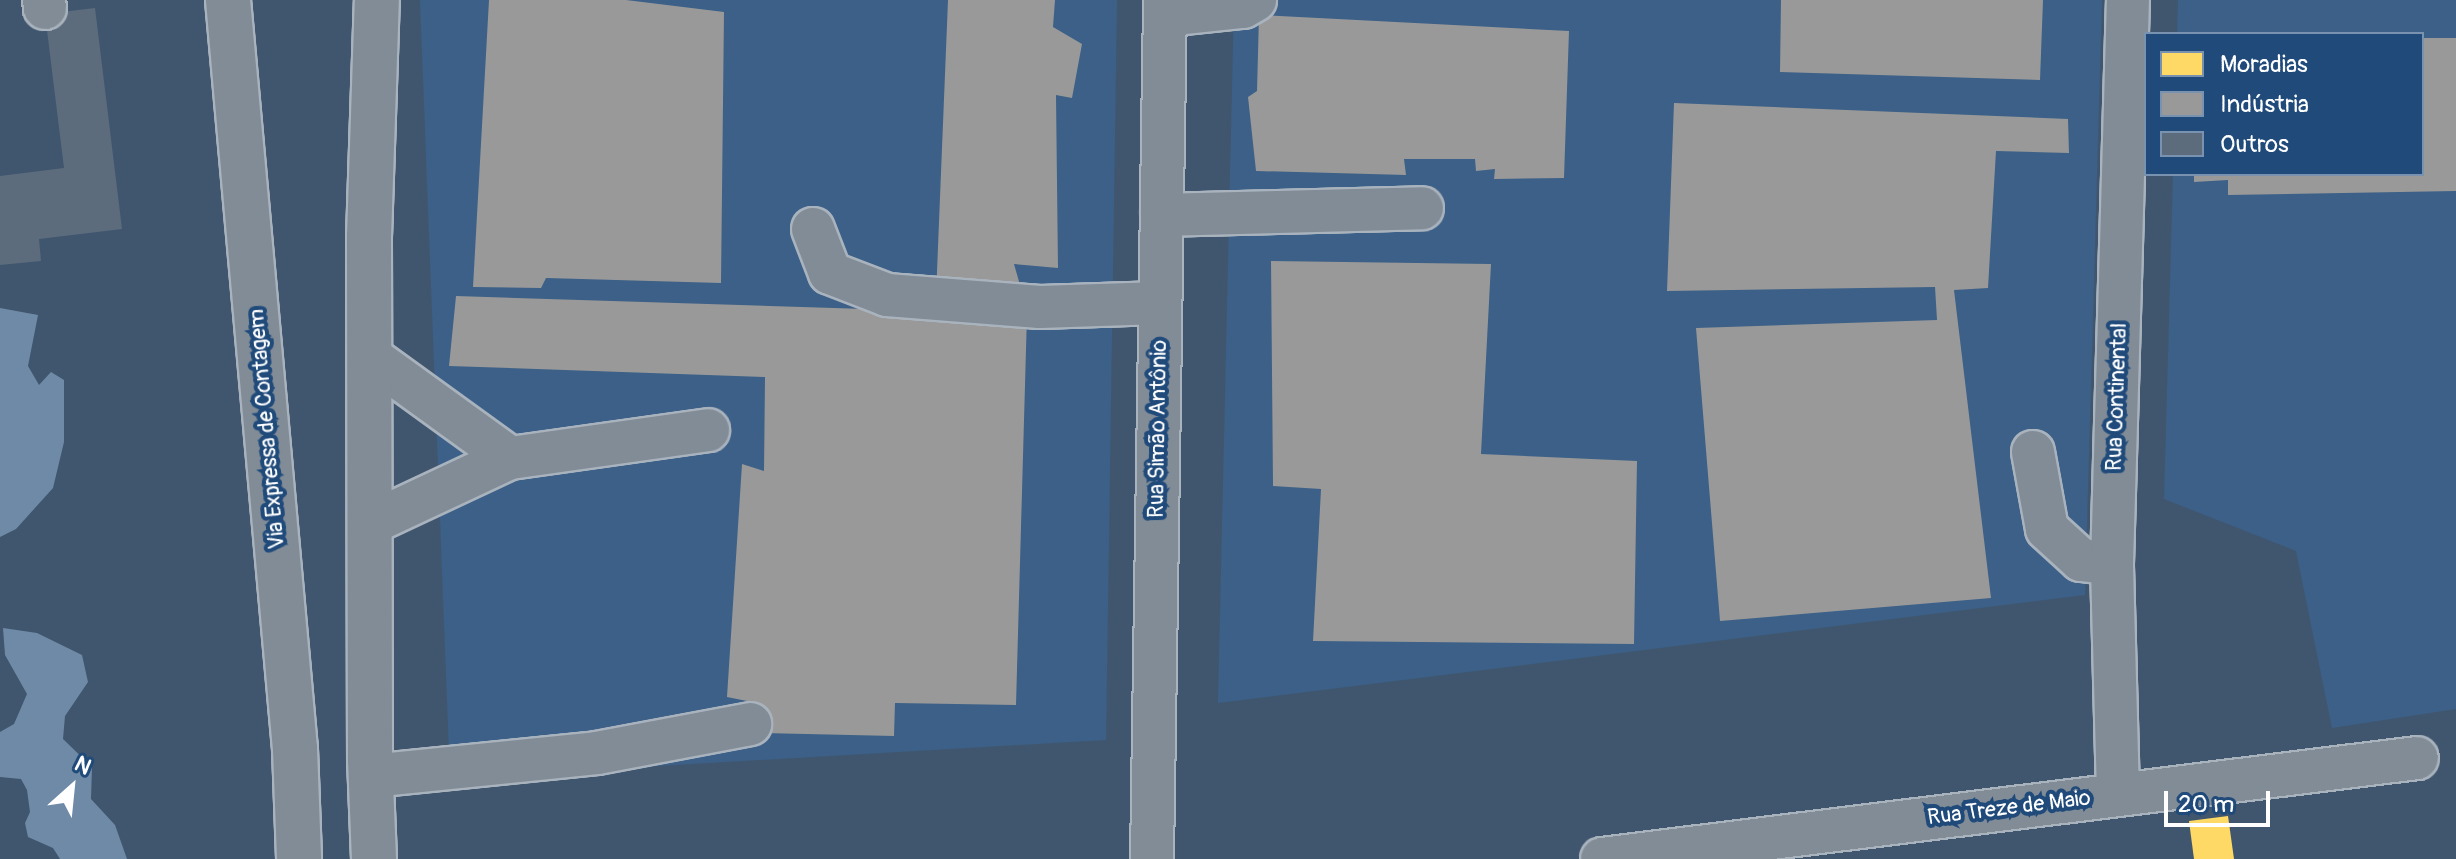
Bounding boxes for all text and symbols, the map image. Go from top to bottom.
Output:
legend [2144,32,2424,176]
text: Moradias [2220,50,2308,79]
text: Indústria [2220,90,2309,119]
text: Outros [2220,130,2289,159]
street label: Via Expressa de Contagem [243,308,291,550]
street label: Rua Continental [2101,322,2133,472]
street label: Rua Simão Antônio [1143,340,1173,518]
north arrow [32,747,112,827]
text: N [70,750,96,781]
scale bar [2168,775,2274,825]
street label: Rua Treze de Maio [1926,785,2092,831]
text: 20 m [2178,790,2234,819]

